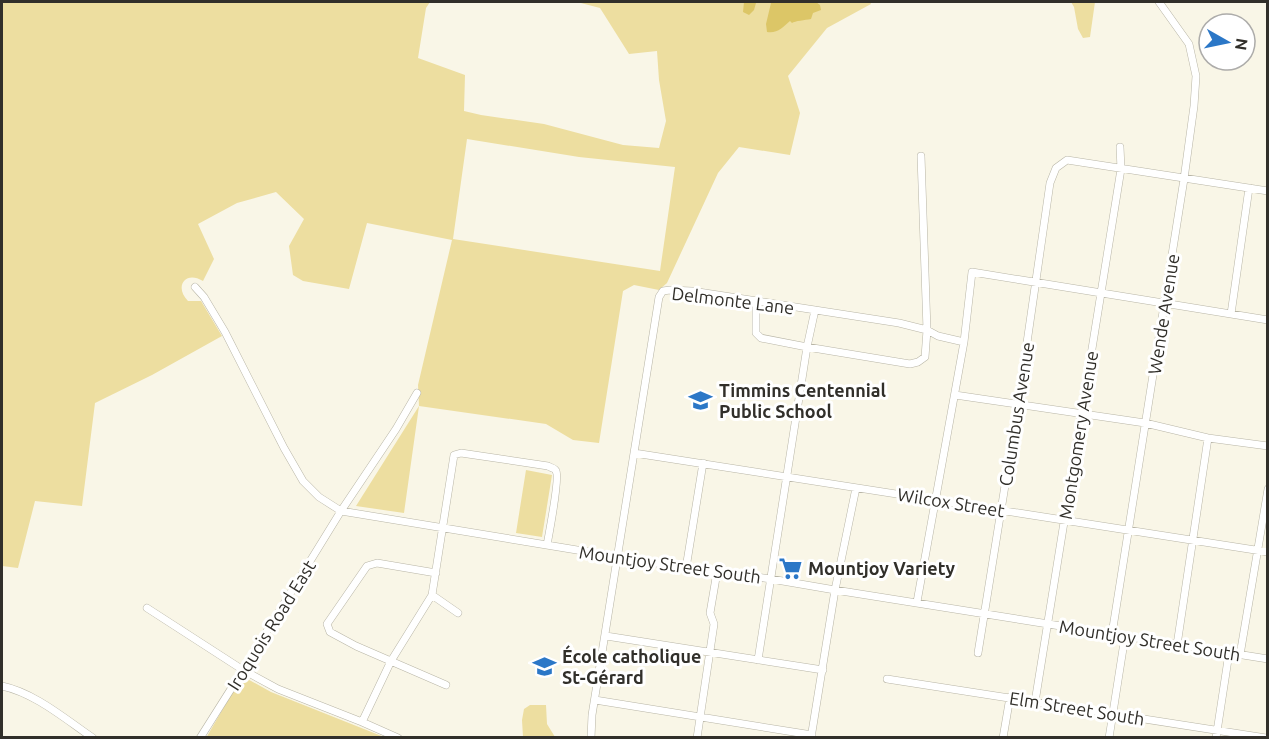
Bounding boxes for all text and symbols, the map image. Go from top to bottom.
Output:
north arrow [1197,12,1257,72]
text: N [1232,37,1252,52]
street label: Wende Avenue [1144,252,1182,376]
street label: Delmonte Lane [671,283,795,317]
street label: Columbus Avenue [995,341,1037,487]
street label: Montgomery Avenue [1055,349,1101,521]
place label: Timmins Centennial Public School [719,380,887,421]
school or university icon: Timmins Centennial Public School [688,387,714,413]
street label: Wilcox Street [896,484,1006,520]
street label: Mountjoy Street South [578,541,762,587]
supermarket icon: Mountjoy Variety [777,555,803,581]
street label: Iroquois Road East [223,556,319,694]
place label: Mountjoy Variety [808,558,956,578]
street label: Mountjoy Street South [1058,616,1242,664]
place label: École catholique St-Gérard [562,645,701,687]
school or university icon: École catholique St-Gérard [531,653,557,679]
street label: Elm Street South [1008,687,1146,729]

